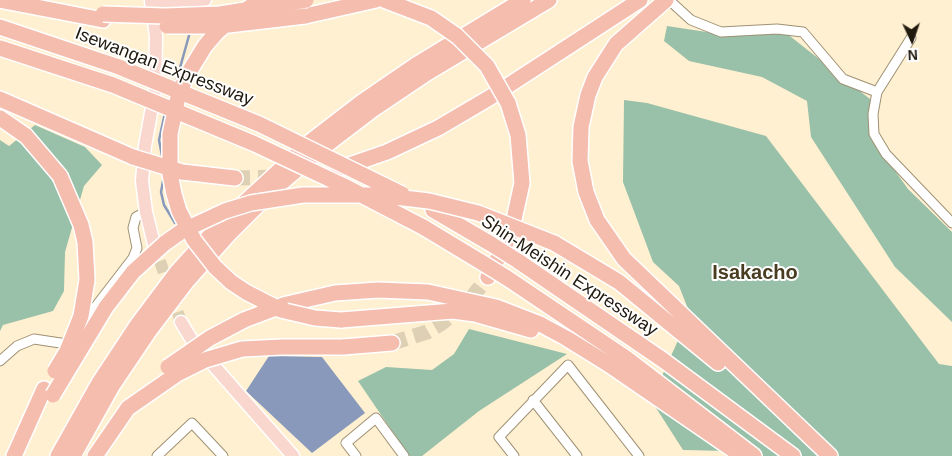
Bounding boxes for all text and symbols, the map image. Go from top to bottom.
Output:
north arrow [887,15,937,65]
street label: Isewangan Expressway [72,23,256,111]
text: N [907,47,918,63]
street label: Shin-Meishin Expressway [477,211,661,341]
district label: Isakacho [712,261,798,285]

